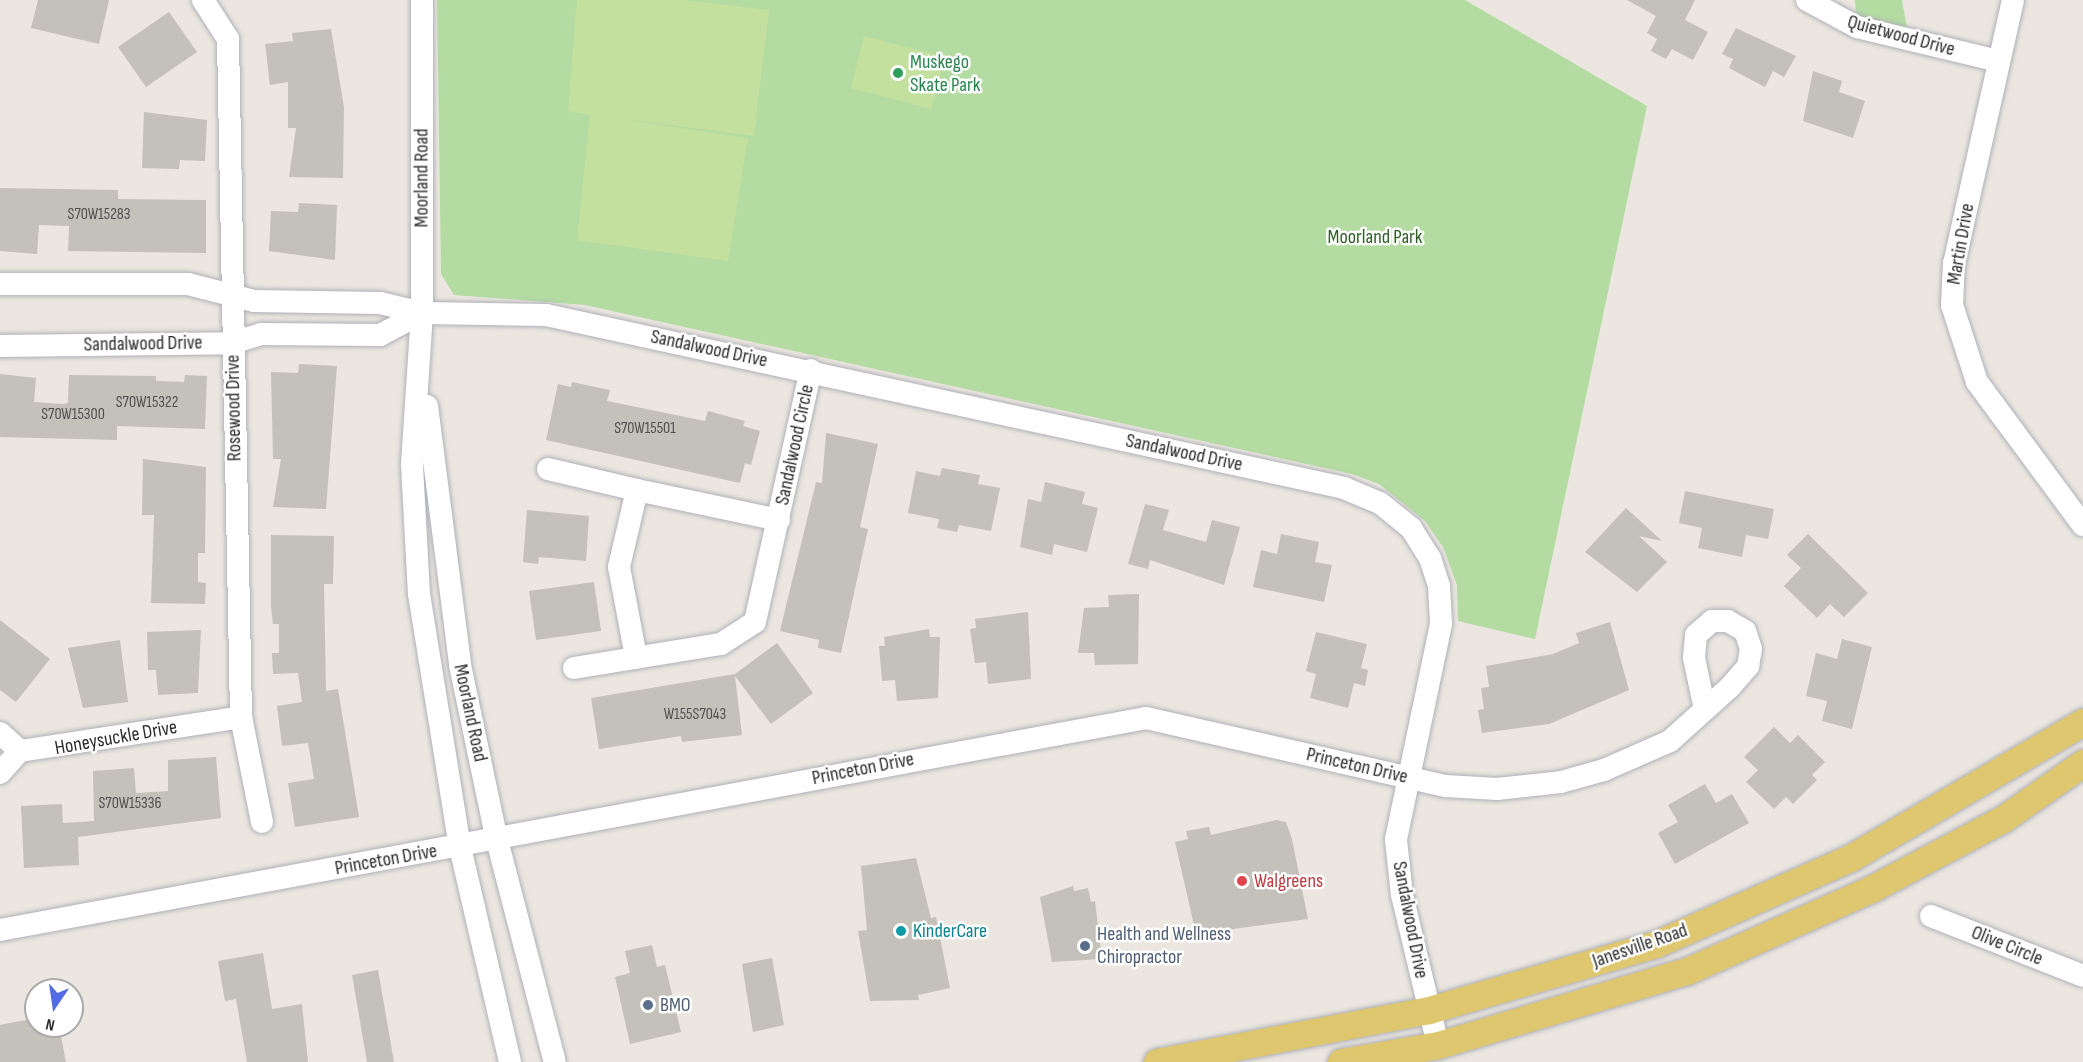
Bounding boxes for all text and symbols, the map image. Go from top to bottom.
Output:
street label: Quietwood Drive [1845,10,1957,62]
place label: Muskego Skate Park [910,50,980,97]
marker: Muskego Skate Park [891,66,905,80]
street label: Moorland Road [410,128,434,228]
street label: Martin Drive [1942,202,1980,286]
house number: S70W15283 [68,205,130,225]
park label: Moorland Park [1328,225,1422,249]
street label: Sandalwood Drive [648,325,770,373]
street label: Sandalwood Drive [83,331,203,357]
street label: Rosewood Drive [221,354,247,462]
street label: Sandalwood Circle [771,383,819,507]
house number: S70W15322 [116,393,178,413]
house number: S70W15300 [41,405,105,425]
house number: S70W15501 [614,419,676,439]
street label: Sandalwood Drive [1123,429,1245,477]
street label: Moorland Road [448,662,492,764]
house number: W155S7043 [664,705,726,725]
street label: Honeysuckle Drive [53,715,179,761]
street label: Princeton Drive [1304,743,1410,789]
street label: Princeton Drive [810,747,916,791]
house number: S70W15336 [99,794,161,814]
street label: Princeton Drive [333,839,439,881]
street label: Sandalwood Drive [1387,859,1433,981]
place label: Walgreens [1254,869,1323,893]
marker: Walgreens [1235,874,1249,888]
place label: KinderCare [913,919,987,943]
street label: Janesville Road [1589,919,1691,973]
street label: Olive Circle [1968,921,2046,971]
place label: Health and Wellness Chiropractor [1097,922,1231,969]
marker: KinderCare [894,924,908,938]
marker: Health and Wellness Chiropractor [1078,939,1092,953]
north arrow [24,978,84,1038]
place label: BMO [660,993,691,1017]
marker: BMO [641,998,655,1012]
text: N [44,1014,57,1034]

